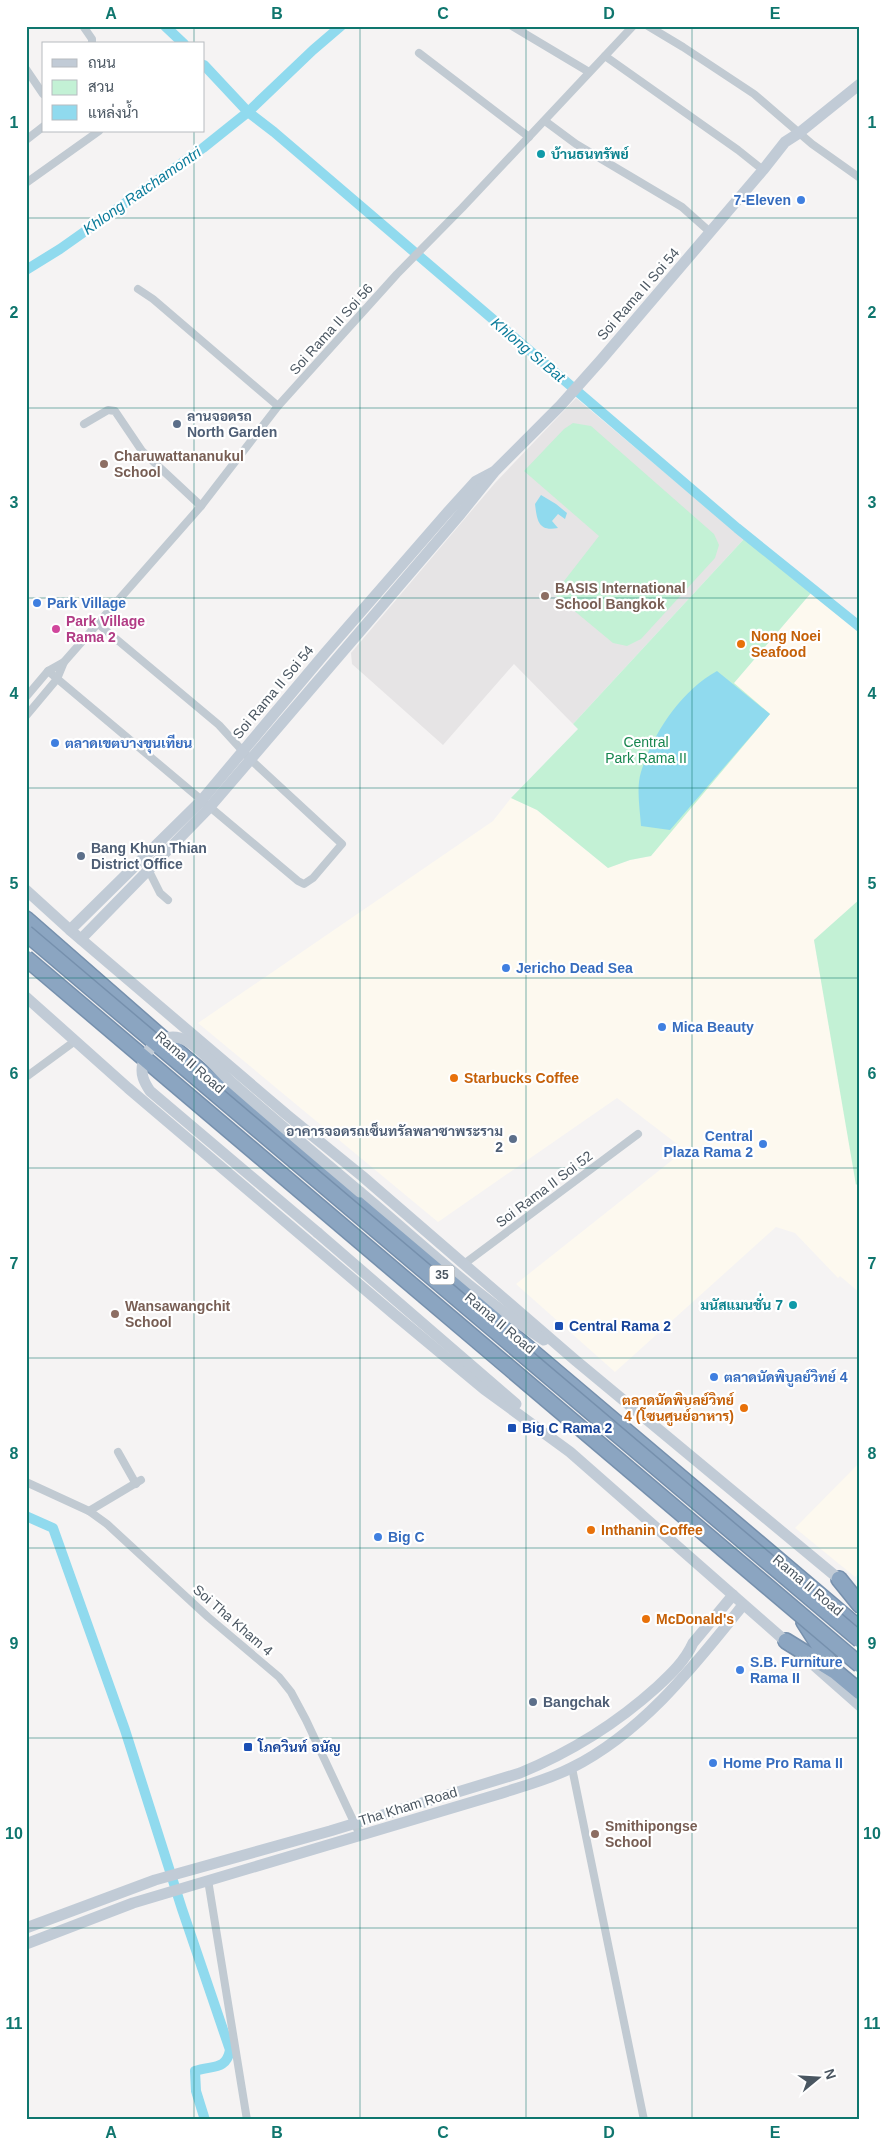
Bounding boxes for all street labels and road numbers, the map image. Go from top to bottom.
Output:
street label: Soi Rama II Soi 54 [594,245,682,343]
street label: Soi Rama II Soi 56 [286,280,376,378]
street label: Soi Rama II Soi 54 [229,642,317,742]
street label: Rama II Road [152,1028,228,1096]
street label: Soi Rama II Soi 52 [493,1147,596,1231]
road number: 35 [430,1266,454,1284]
street label: Rama II Road [462,1289,538,1357]
street label: Rama II Road [770,1551,846,1619]
street label: Soi Tha Kham 4 [190,1581,276,1659]
street label: Tha Kham Road [357,1783,459,1829]

